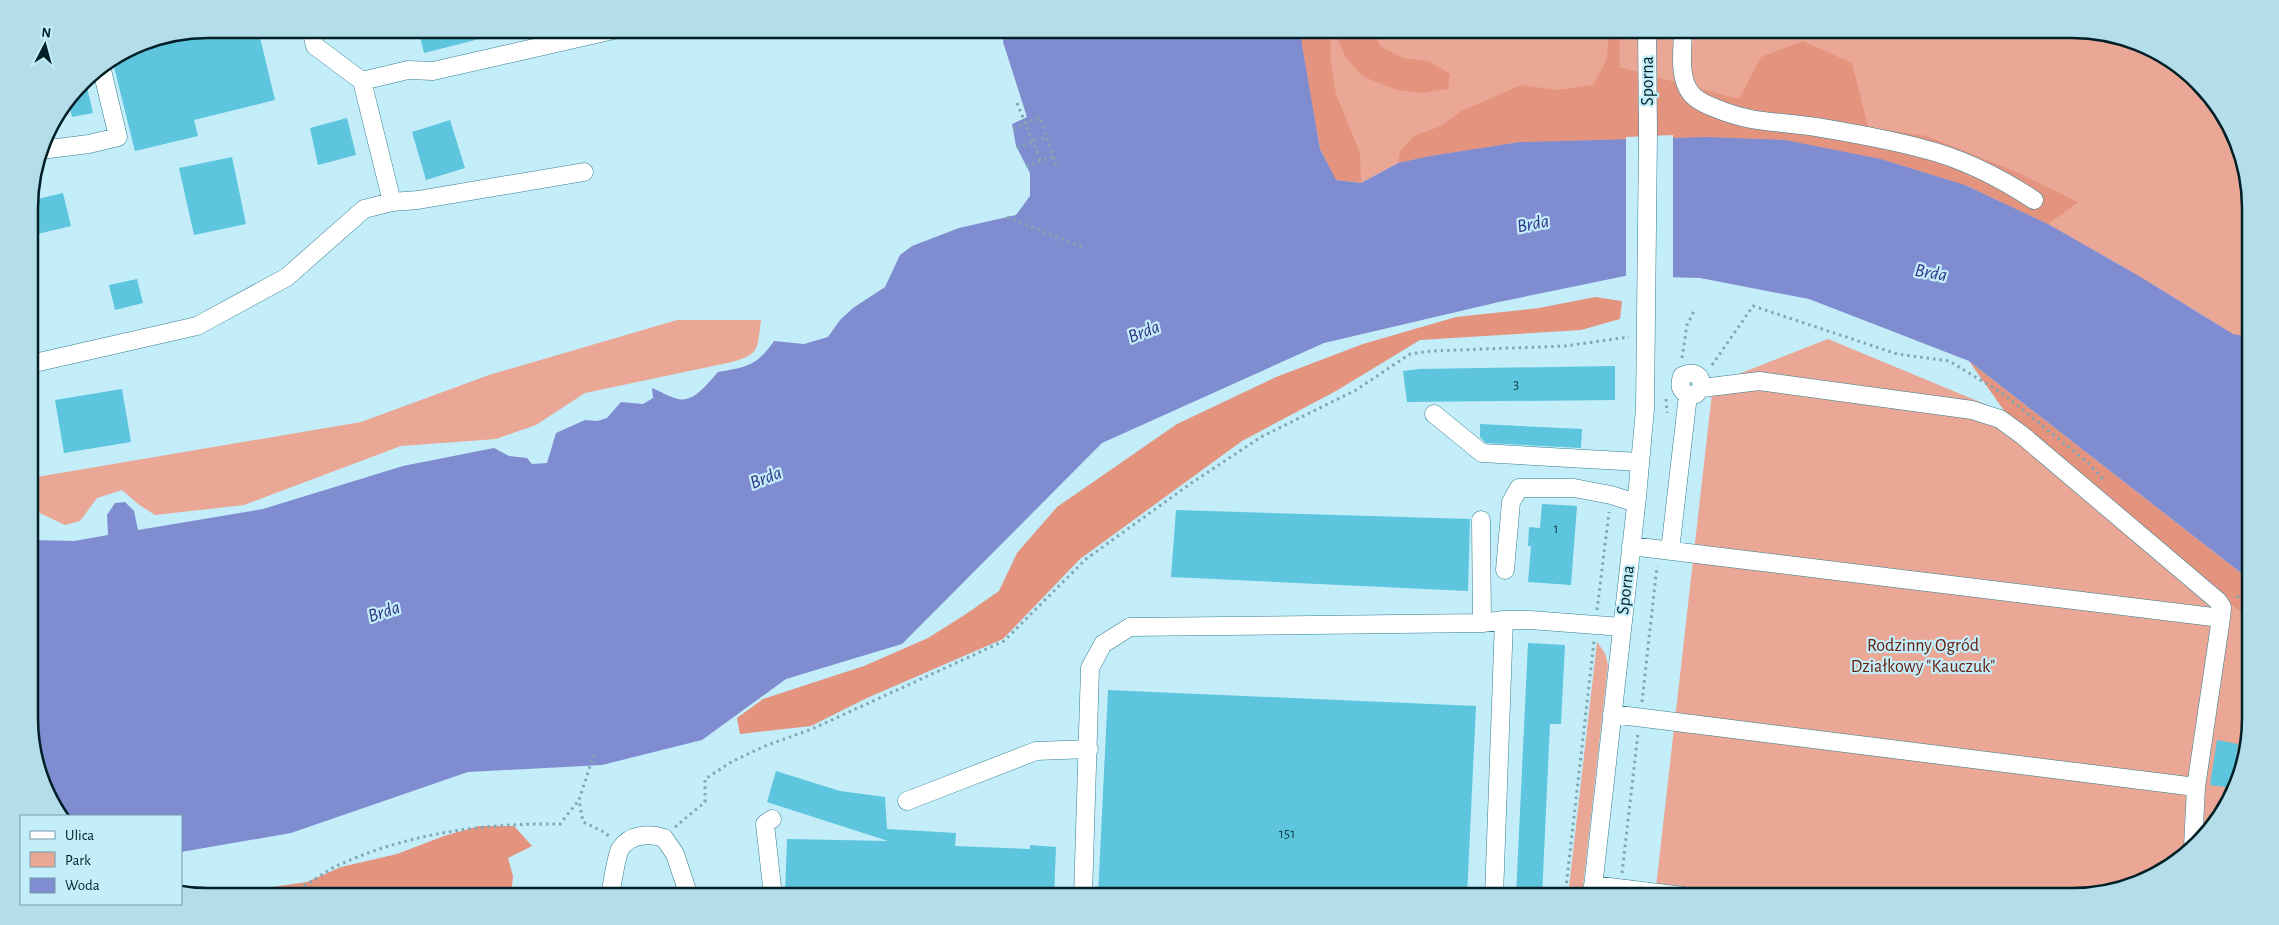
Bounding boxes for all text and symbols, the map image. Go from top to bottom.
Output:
north arrow [20,20,70,70]
text: N [41,26,52,41]
street label: Sporna [1639,56,1657,106]
water label: Brda [1515,212,1551,236]
water label: Brda [1913,261,1949,285]
water label: Brda [1125,317,1163,347]
house number: 3 [1513,377,1519,392]
water label: Brda [747,463,785,493]
house number: 1 [1553,521,1559,536]
street label: Sporna [1614,564,1638,616]
water label: Brda [366,598,402,626]
park label: Rodzinny Ogród Działkowy "Kauczuk" [1851,637,1995,676]
legend [20,815,182,905]
house number: 151 [1279,826,1295,841]
text: Ulica [65,828,94,843]
text: Park [65,853,91,868]
text: Woda [65,878,100,893]

